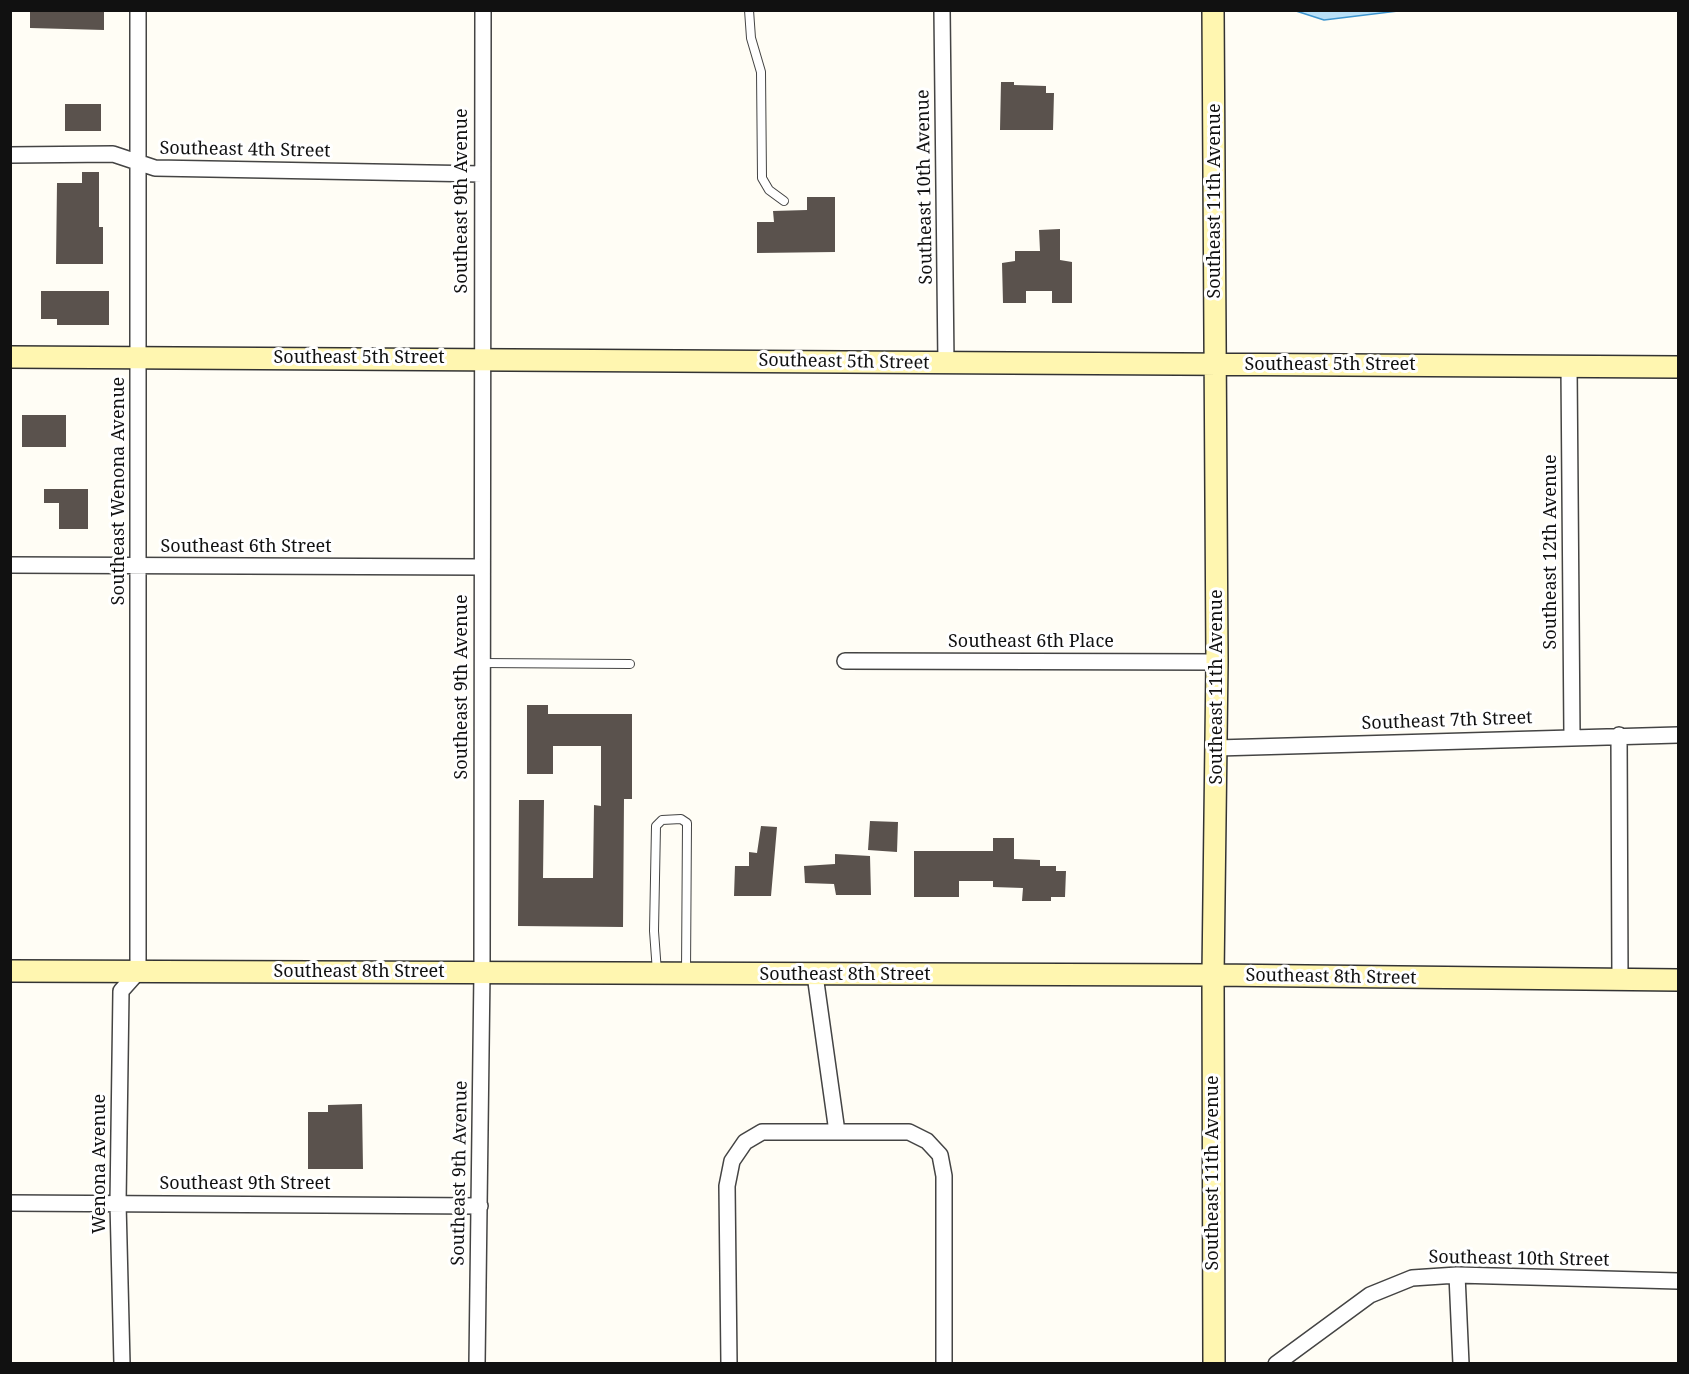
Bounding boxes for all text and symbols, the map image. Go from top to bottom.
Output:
street label: Southeast 10th Avenue [912,89,938,285]
street label: Southeast 11th Avenue [1204,103,1226,299]
street label: Southeast 9th Avenue [451,108,473,294]
street label: Southeast 4th Street [159,138,331,162]
street label: Southeast 5th Street [274,347,444,369]
street label: Southeast 5th Street [758,350,930,374]
street label: Southeast 5th Street [1245,354,1415,376]
street label: Southeast Wenona Avenue [108,377,130,605]
street label: Southeast 12th Avenue [1540,454,1562,650]
street label: Southeast 6th Street [161,536,331,558]
street label: Southeast 11th Avenue [1206,589,1228,785]
street label: Southeast 9th Avenue [451,594,473,780]
street label: Southeast 6th Place [948,631,1114,653]
street label: Southeast 7th Street [1361,707,1533,735]
street label: Southeast 8th Street [274,961,444,983]
street label: Southeast 8th Street [760,964,930,986]
street label: Southeast 8th Street [1245,965,1417,989]
street label: Southeast 11th Avenue [1202,1075,1224,1271]
street label: Southeast 9th Avenue [448,1080,472,1266]
street label: Wenona Avenue [89,1094,111,1234]
street label: Southeast 9th Street [160,1173,330,1195]
street label: Southeast 10th Street [1428,1247,1610,1271]

